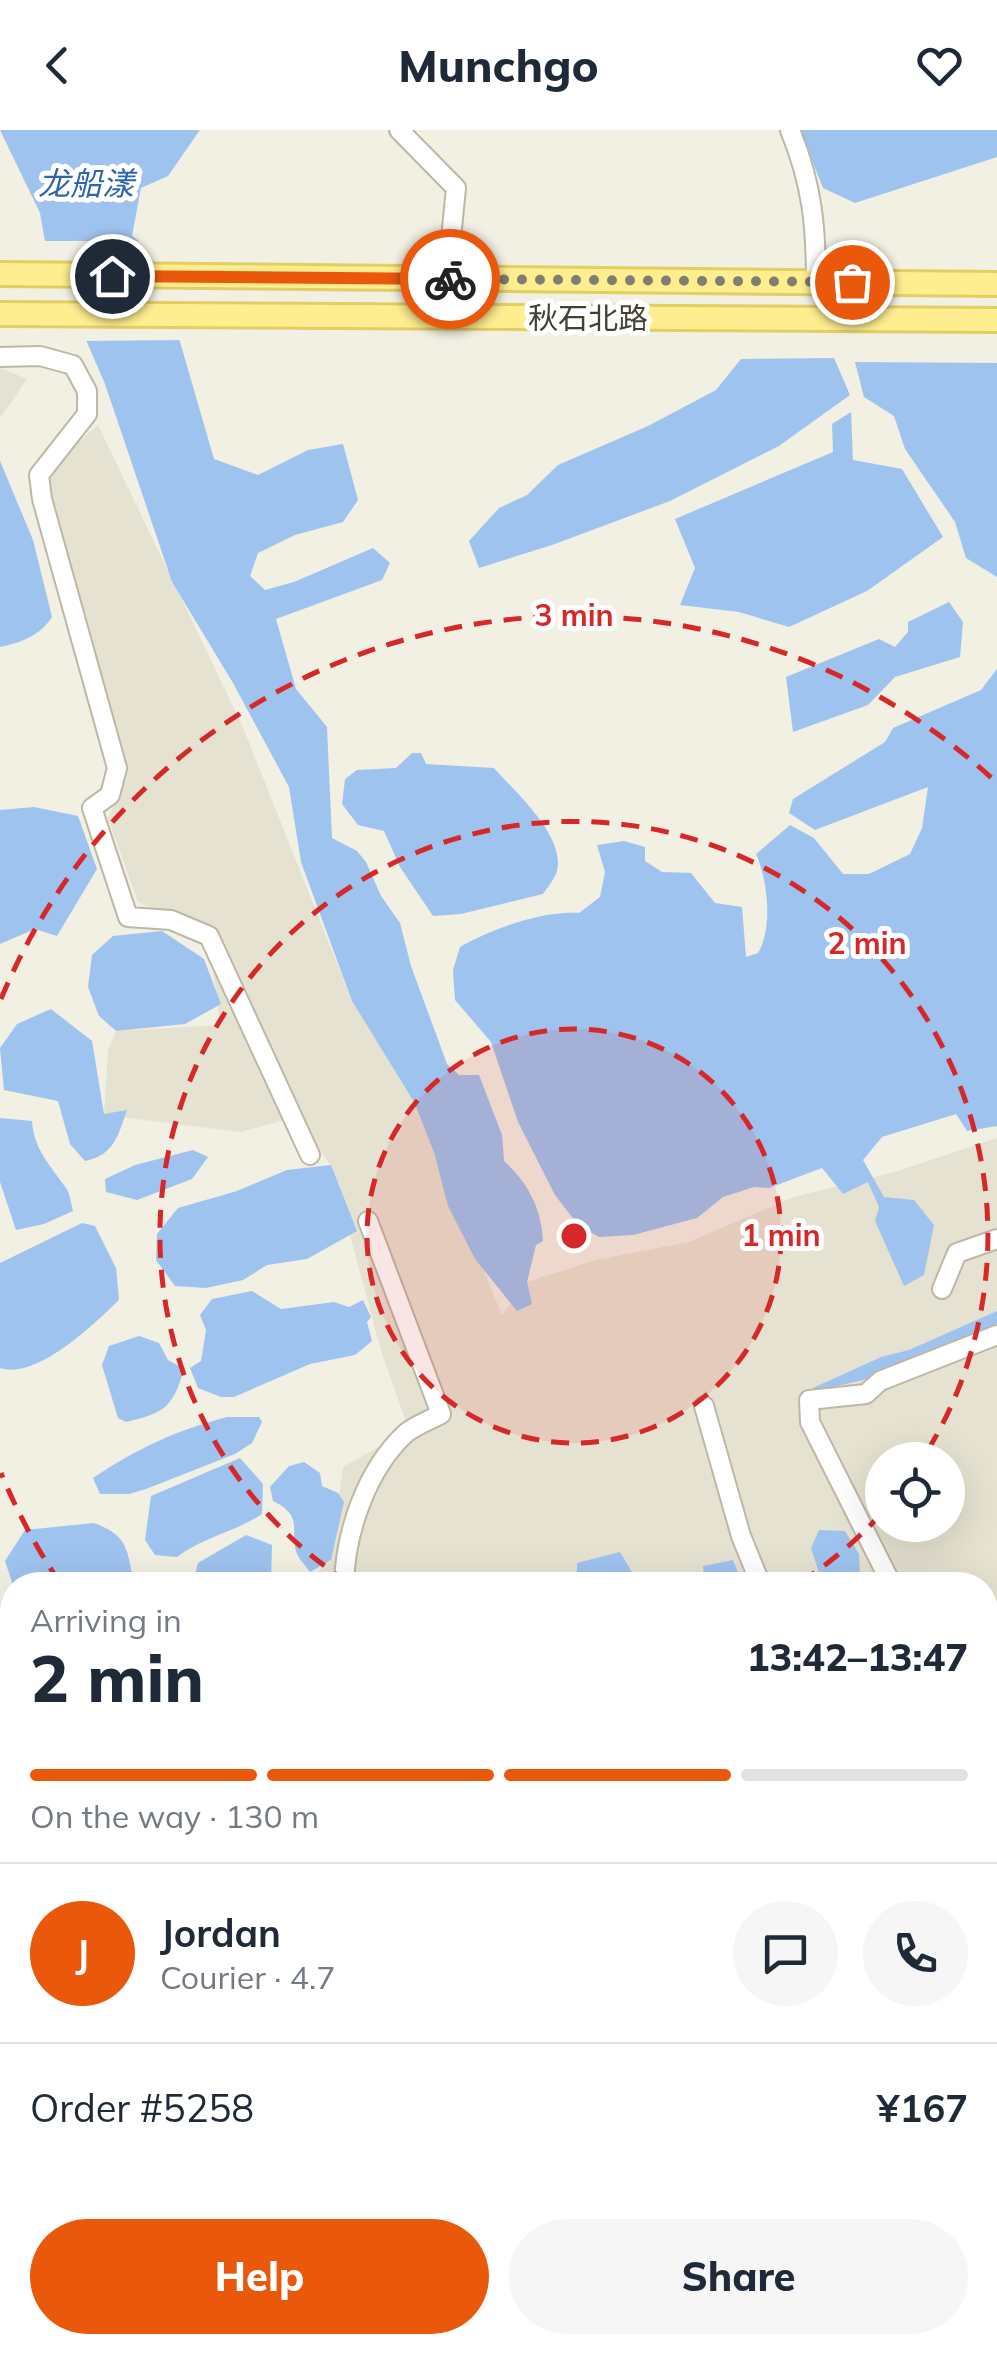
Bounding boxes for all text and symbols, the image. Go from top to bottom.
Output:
text: Munchgo [398,37,599,93]
icon: back [30,38,85,93]
icon: heart [912,38,967,93]
water label: 龙船漾 [38,163,138,203]
courier [400,229,500,329]
pin [70,234,155,319]
pin [810,240,895,325]
icon: home [85,249,140,304]
icon: bike [423,252,478,307]
icon: bag [825,255,880,310]
street label: 秋石北路 [528,299,648,337]
text: 3 min [534,596,614,634]
text: 2 min [827,924,907,962]
text: 1 min [741,1216,821,1254]
centre of rings [556,1218,592,1254]
map controls [865,1442,965,1542]
button: locate [865,1442,965,1542]
text: Arriving in [30,1600,182,1640]
text: 13:42–13:47 [747,1633,968,1681]
text: 2 min [30,1637,204,1718]
text: On the way · 130 m [30,1796,319,1836]
button: chat [733,1901,838,2006]
button: phone [863,1901,968,2006]
text: Jordan [160,1909,281,1957]
text: J [76,1929,89,1977]
text: Courier · 4.7 [160,1957,336,1997]
text: Order #5258 [30,2084,254,2132]
text: ¥167 [877,2084,968,2132]
button: Help [30,2219,489,2334]
button: Share [509,2219,968,2334]

